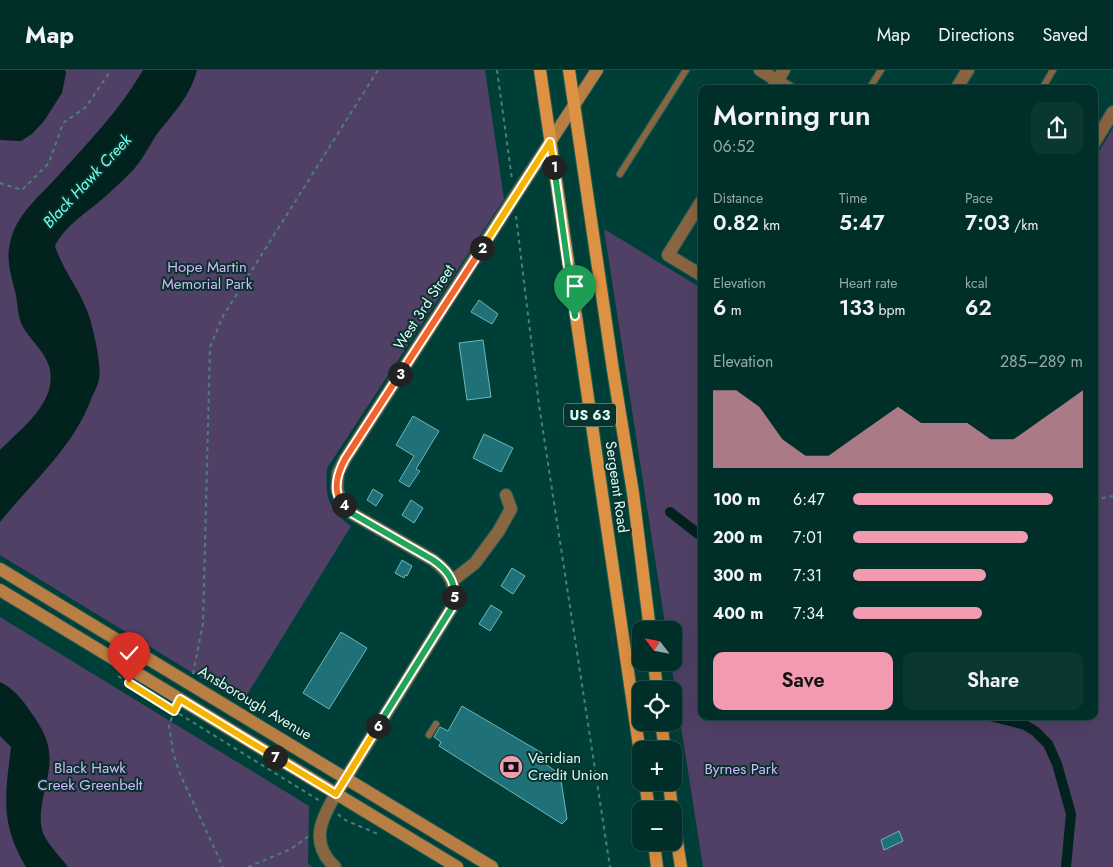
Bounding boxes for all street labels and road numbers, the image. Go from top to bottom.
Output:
street label: West 3rd Street [388,260,460,354]
road number: US 63 [564,404,616,426]
street label: Sergeant Road [600,440,634,534]
street label: Ansborough Avenue [194,660,316,746]

